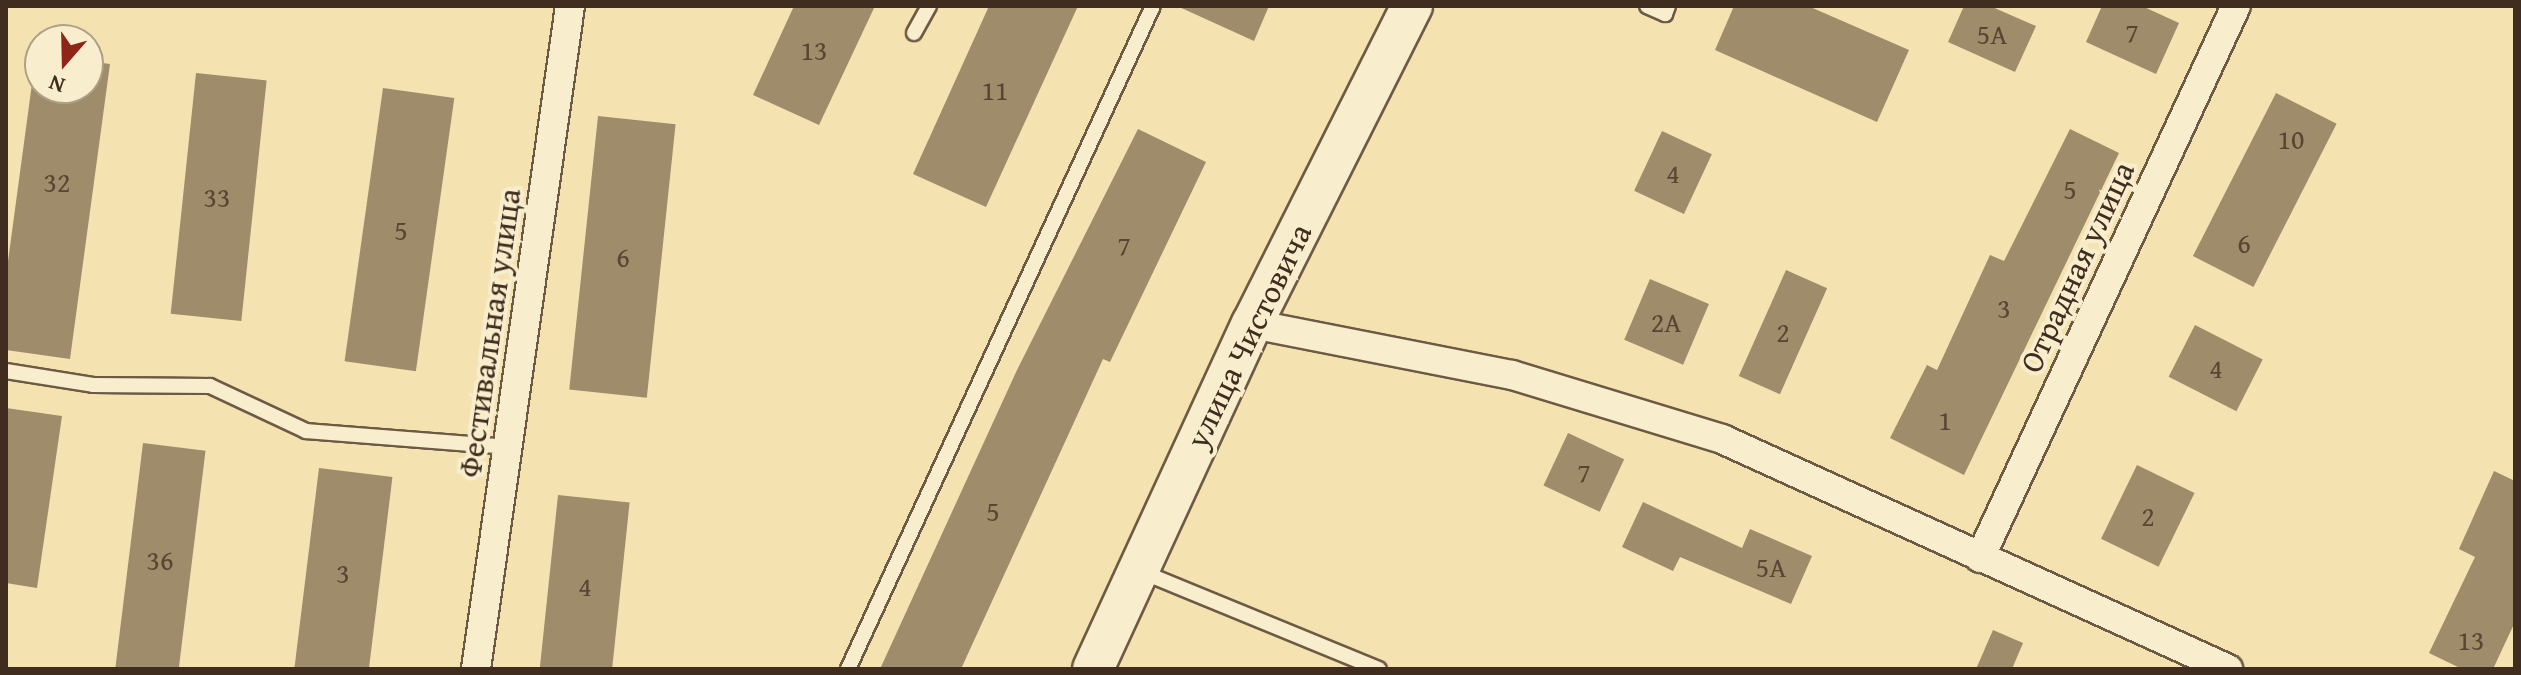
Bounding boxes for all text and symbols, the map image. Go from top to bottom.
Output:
house number: 7 [2125,15,2139,49]
house number: 5А [1977,17,2007,51]
north arrow [24,24,104,104]
house number: 13 [801,33,827,67]
text: N [44,67,69,102]
house number: 11 [982,73,1008,107]
house number: 10 [2278,122,2304,156]
street label: Отрадная улица [2011,155,2143,379]
house number: 4 [1666,156,1680,190]
house number: 32 [44,165,70,199]
house number: 5 [2063,172,2077,206]
house number: 33 [204,180,230,214]
street label: Фестивальная улица [451,186,529,480]
house number: 5 [394,213,408,247]
street label: улица Чистовича [1178,217,1320,455]
house number: 6 [2237,226,2251,260]
house number: 7 [1117,228,1131,262]
house number: 6 [616,240,630,274]
house number: 3 [1997,291,2011,325]
house number: 2А [1651,305,1681,339]
house number: 2 [1776,315,1790,349]
house number: 4 [2209,351,2223,385]
house number: 1 [1938,403,1952,437]
house number: 7 [1577,455,1591,489]
house number: 5 [986,494,1000,528]
house number: 2 [2141,499,2155,533]
house number: 36 [147,543,173,577]
house number: 5А [1756,550,1786,584]
house number: 3 [336,556,350,590]
house number: 4 [578,569,592,603]
house number: 13 [2458,623,2484,657]

